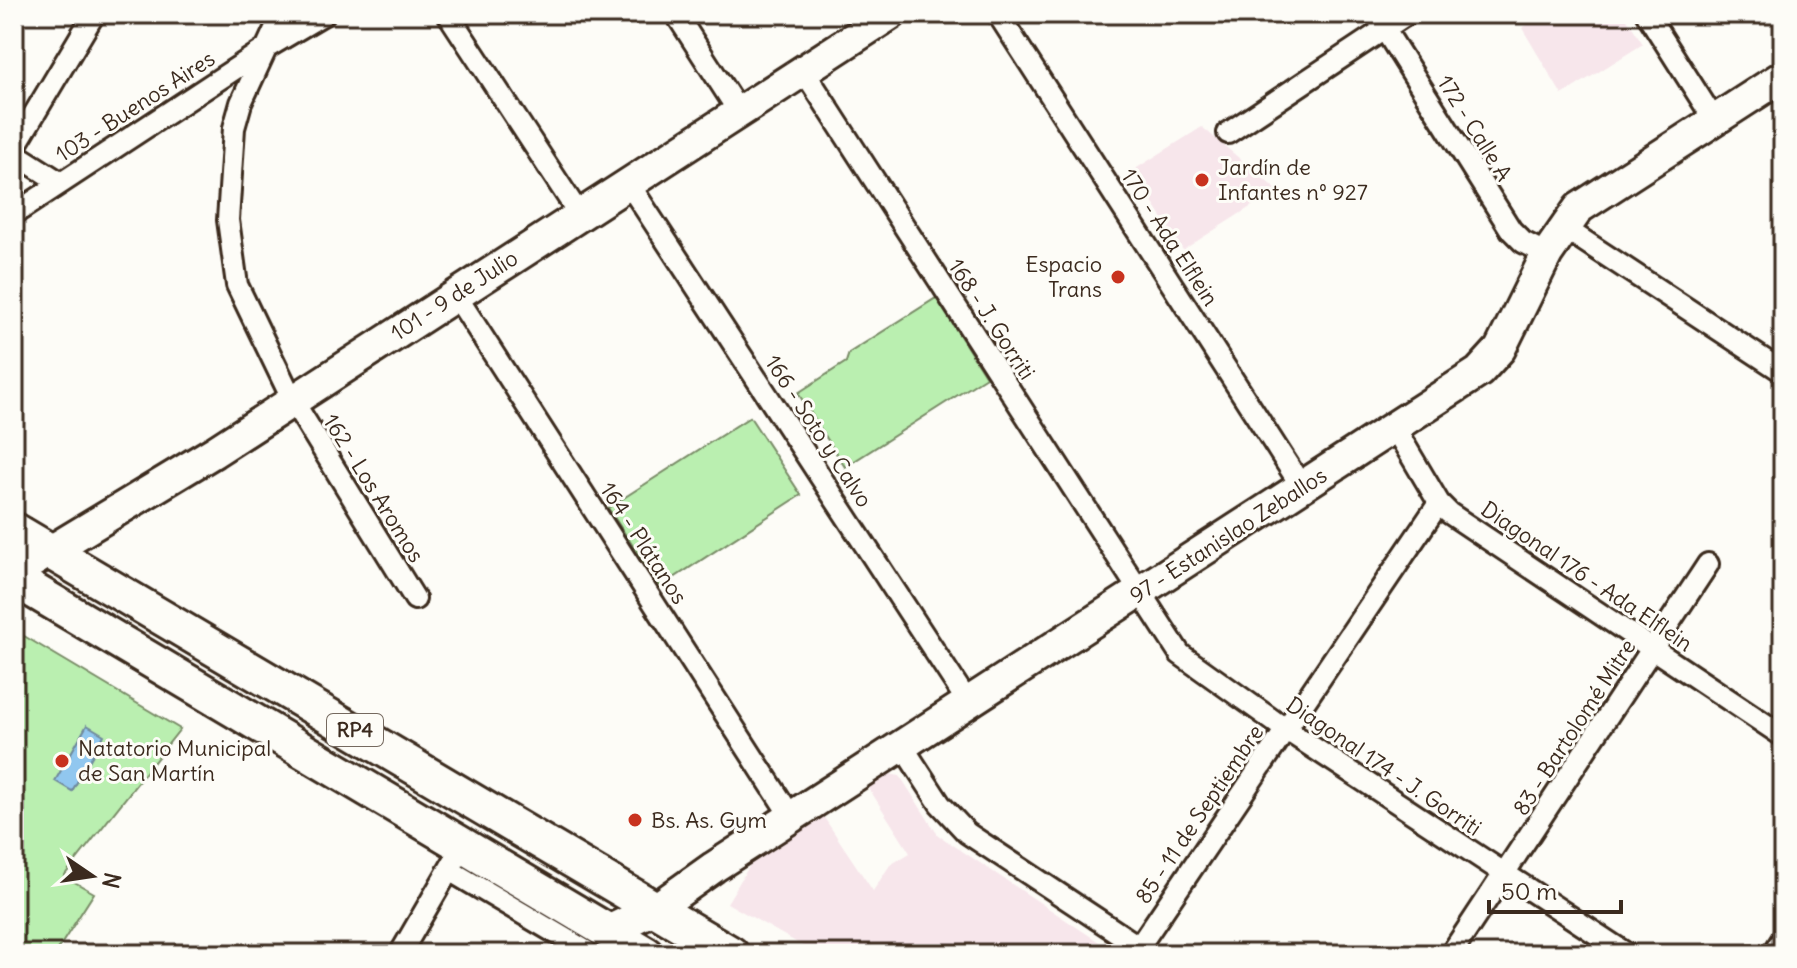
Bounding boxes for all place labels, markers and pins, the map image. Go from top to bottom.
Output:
place label: Jardín de Infantes nº 927 [1218,153,1368,206]
marker: Jardín de Infantes nº 927 [1193,171,1211,189]
place label: Espacio Trans [1026,250,1102,303]
marker: Espacio Trans [1109,268,1127,286]
place label: Natatorio Municipal de San Martín [78,734,271,787]
marker: Natatorio Municipal de San Martín [53,752,71,770]
place label: Bs. As. Gym [651,806,767,834]
marker: Bs. As. Gym [626,811,644,829]

